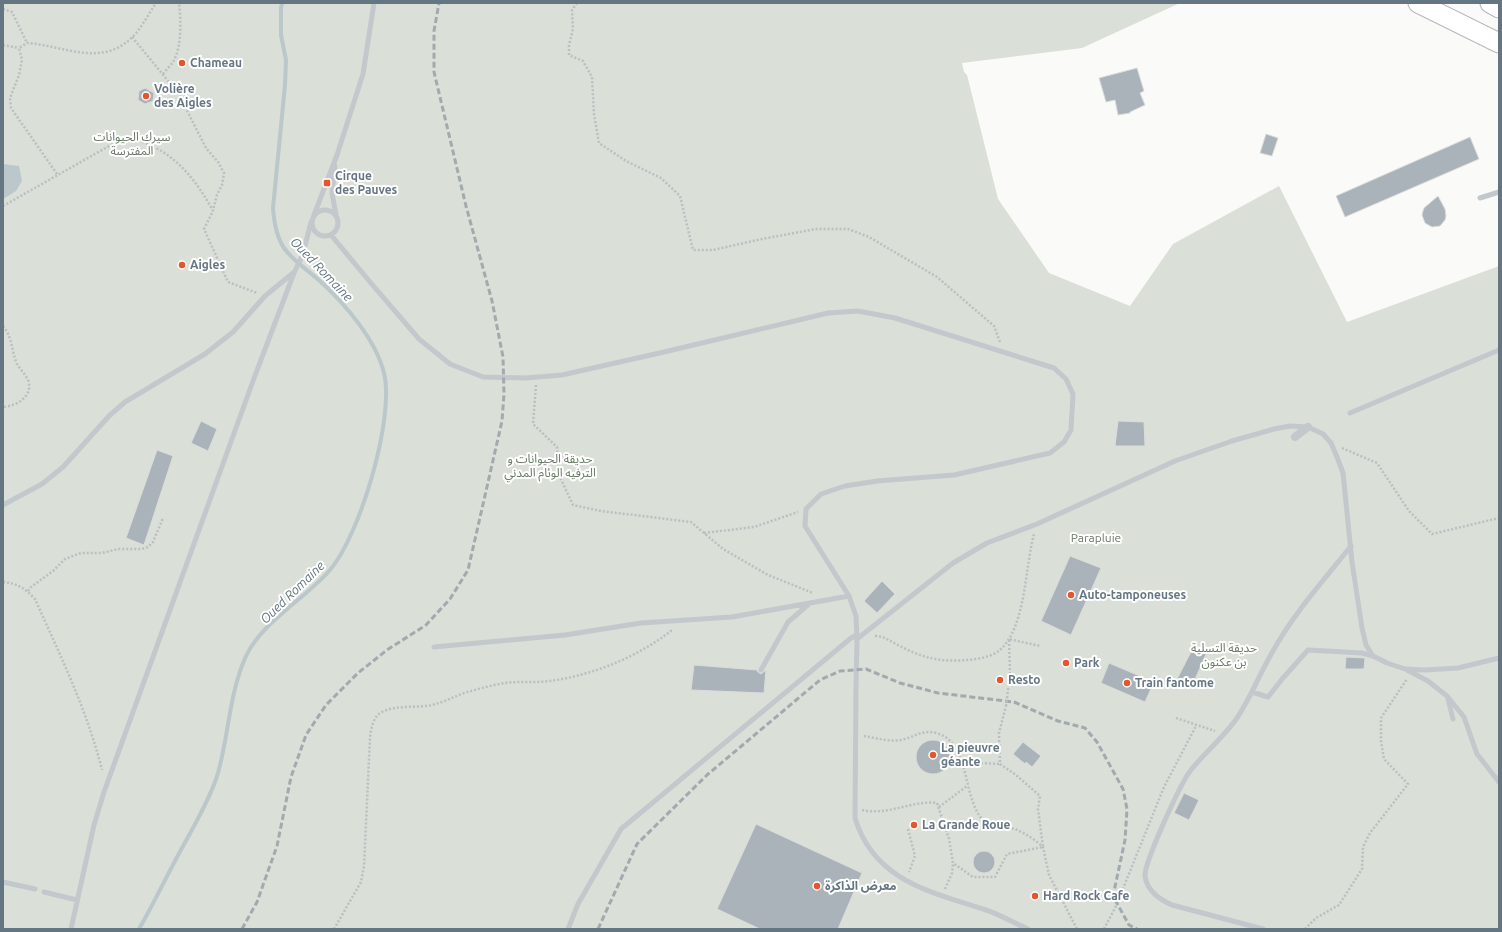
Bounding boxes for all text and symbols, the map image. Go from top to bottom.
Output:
place label: Chameau [190,56,242,69]
marker: Chameau [177,58,187,68]
place label: Volière des Aigles [154,82,212,109]
marker: Volière des Aigles [141,91,151,101]
park label: سيرك الحيوانات المفترسة [94,130,170,158]
place label: Cirque des Pauves [335,169,398,196]
marker: Cirque des Pauves [322,178,332,188]
water label: Oued Romaine [288,234,356,304]
place label: Aigles [190,258,225,271]
marker: Aigles [177,260,187,270]
park label: حديقة الحيوانات و الترفيه الوئام المدني [504,452,596,483]
park label: Parapluie [1071,531,1121,544]
water label: Oued Romaine [257,558,327,626]
place label: Auto-tamponeuses [1079,588,1186,601]
marker: Auto-tamponeuses [1066,590,1076,600]
park label: حديقة التسلية بن عكنون [1191,641,1257,669]
place label: Park [1074,656,1100,669]
marker: Park [1061,658,1071,668]
place label: Resto [1008,673,1040,686]
marker: Resto [995,675,1005,685]
place label: Train fantome [1135,676,1214,689]
marker: Train fantome [1122,678,1132,688]
place label: La pieuvre géante [941,741,1000,768]
marker: La pieuvre géante [928,750,938,760]
place label: La Grande Roue [922,818,1011,831]
marker: La Grande Roue [909,820,919,830]
place label: معرض الذاكرة [825,879,897,893]
marker: معرض الذاكرة [812,881,822,891]
place label: Hard Rock Cafe [1043,889,1130,902]
marker: Hard Rock Cafe [1030,891,1040,901]

